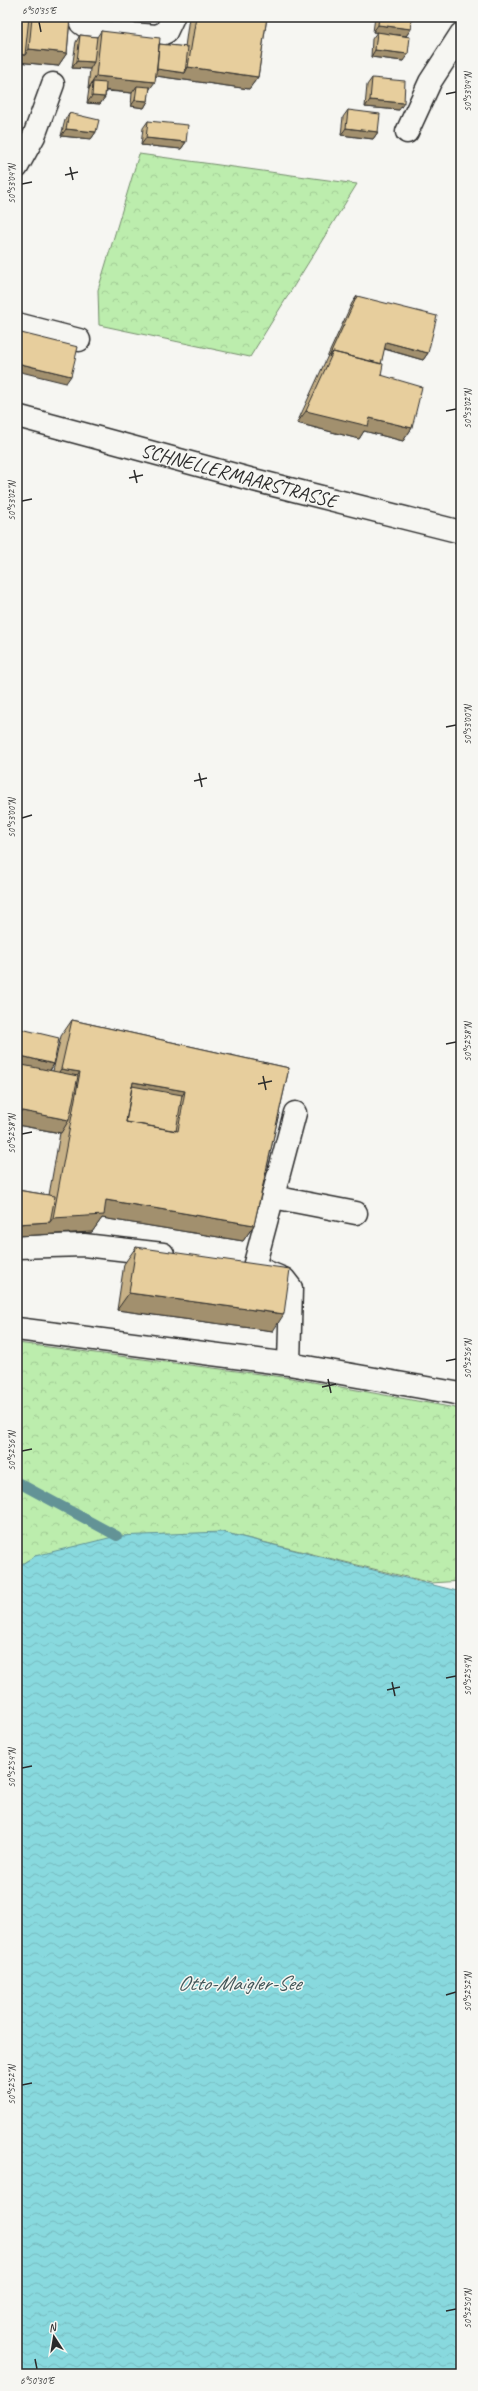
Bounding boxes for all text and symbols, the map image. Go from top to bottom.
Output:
text: 6°50'35"E [22,4,58,17]
text: 50°53'04"N [461,70,474,112]
text: 50°53'04"N [5,162,18,204]
text: 50°53'02"N [461,387,474,429]
street label: SCHNELLERMAARSTRASSE [138,437,342,514]
text: 50°53'02"N [5,479,18,521]
text: 50°53'00"N [461,703,474,745]
text: 50°53'00"N [5,796,18,838]
text: 50°52'58"N [461,1020,474,1062]
text: 50°52'58"N [5,1112,18,1154]
text: 50°52'56"N [461,1337,474,1379]
text: 50°52'56"N [5,1429,18,1471]
text: 50°52'54"N [461,1654,474,1696]
text: 50°52'54"N [5,1746,18,1788]
water label: Otto-Maigler-See [178,1970,304,1996]
text: 50°52'52"N [461,1970,474,2012]
text: 50°52'52"N [5,2063,18,2105]
text: 50°52'50"N [461,2287,474,2329]
north arrow [34,2317,74,2357]
text: N [47,2319,59,2335]
text: 6°50'30"E [20,2374,56,2387]

